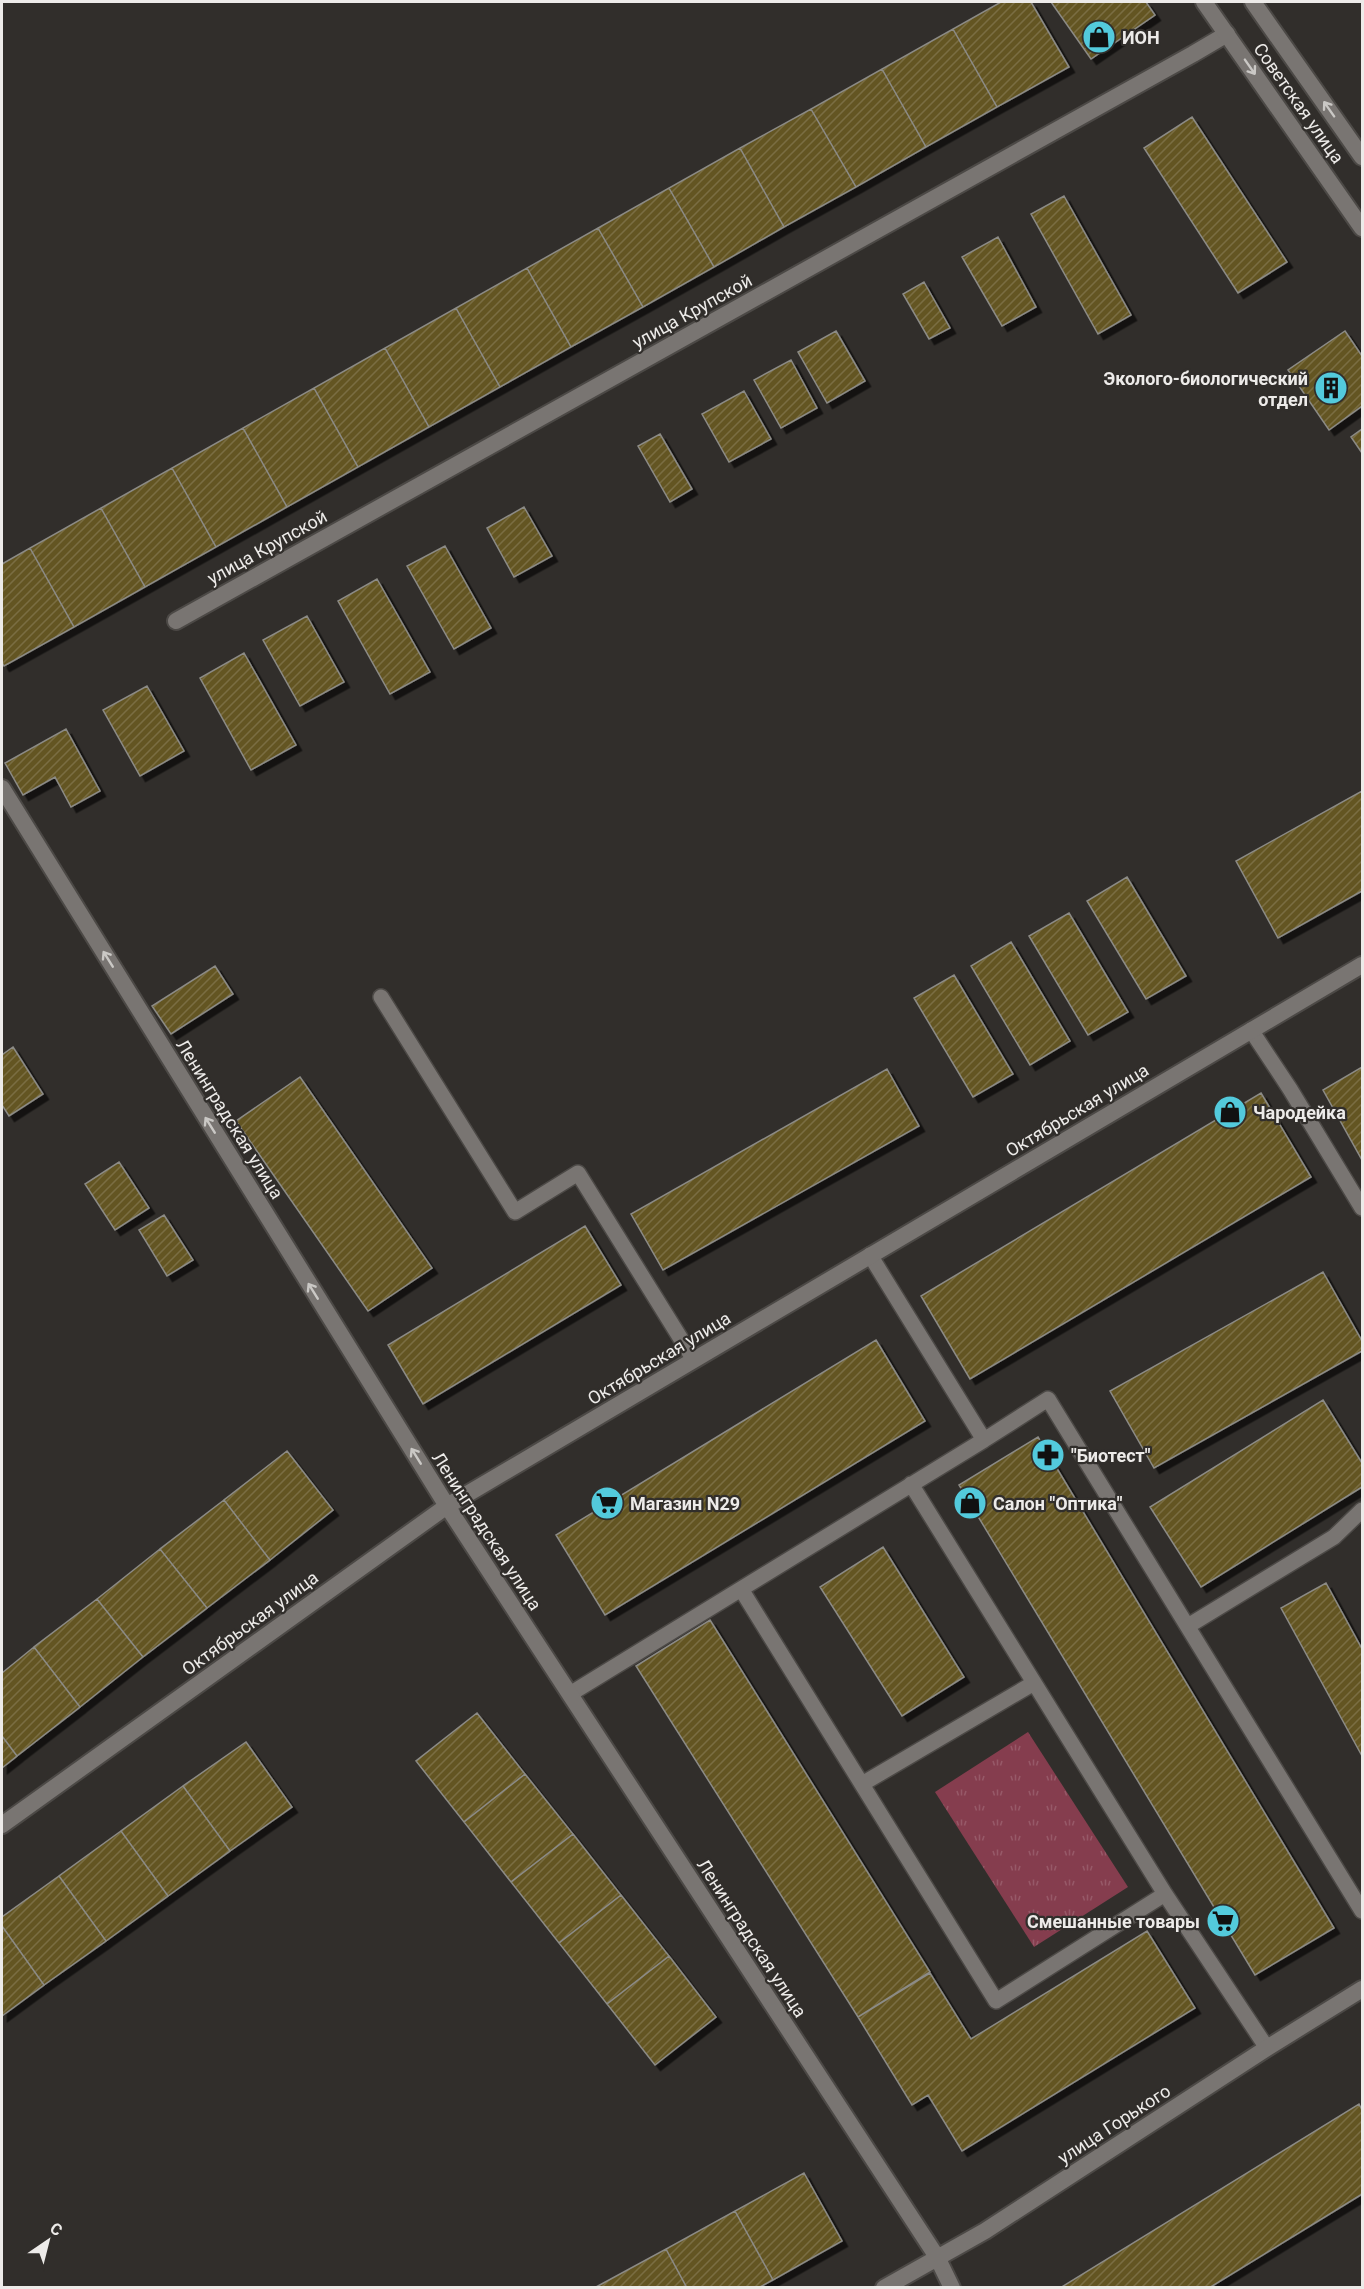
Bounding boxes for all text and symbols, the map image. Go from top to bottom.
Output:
shop icon: ИОН [1081,19,1117,55]
place label: ИОН [1122,27,1160,48]
street label: Советская улица [1250,39,1348,167]
one-way arrow [1244,58,1256,74]
one-way arrow [1323,102,1335,118]
street label: улица Крупской [628,269,756,353]
place label: Эколого-биологический отдел [1104,368,1308,410]
building icon: Эколого-биологический отдел [1313,370,1349,406]
street label: улица Крупской [203,505,331,589]
one-way arrow [101,951,113,968]
street label: Ленинградская улица [172,1035,288,1203]
street label: Октябрьская улица [1002,1059,1152,1161]
shop icon: Чародейка [1212,1094,1248,1130]
place label: Чародейка [1253,1102,1346,1123]
one-way arrow [204,1117,216,1134]
one-way arrow [307,1283,319,1300]
street label: Октябрьская улица [584,1307,734,1409]
pharmacy icon: "Биотест" [1030,1437,1066,1473]
place label: "Биотест" [1071,1445,1151,1466]
one-way arrow [409,1448,421,1465]
street label: Ленинградская улица [428,1448,546,1614]
supermarket icon: Магазин N29 [589,1485,625,1521]
shop icon: Салон "Оптика" [952,1485,988,1521]
place label: Магазин N29 [630,1493,740,1514]
place label: Салон "Оптика" [993,1493,1123,1514]
street label: Октябрьская улица [178,1567,322,1679]
street label: Ленинградская улица [693,1855,811,2021]
supermarket icon: Смешанные товары [1205,1903,1241,1939]
place label: Смешанные товары [1027,1911,1200,1932]
street label: улица Горького [1054,2080,1174,2168]
north arrow [18,2211,78,2271]
text: С [47,2218,66,2240]

